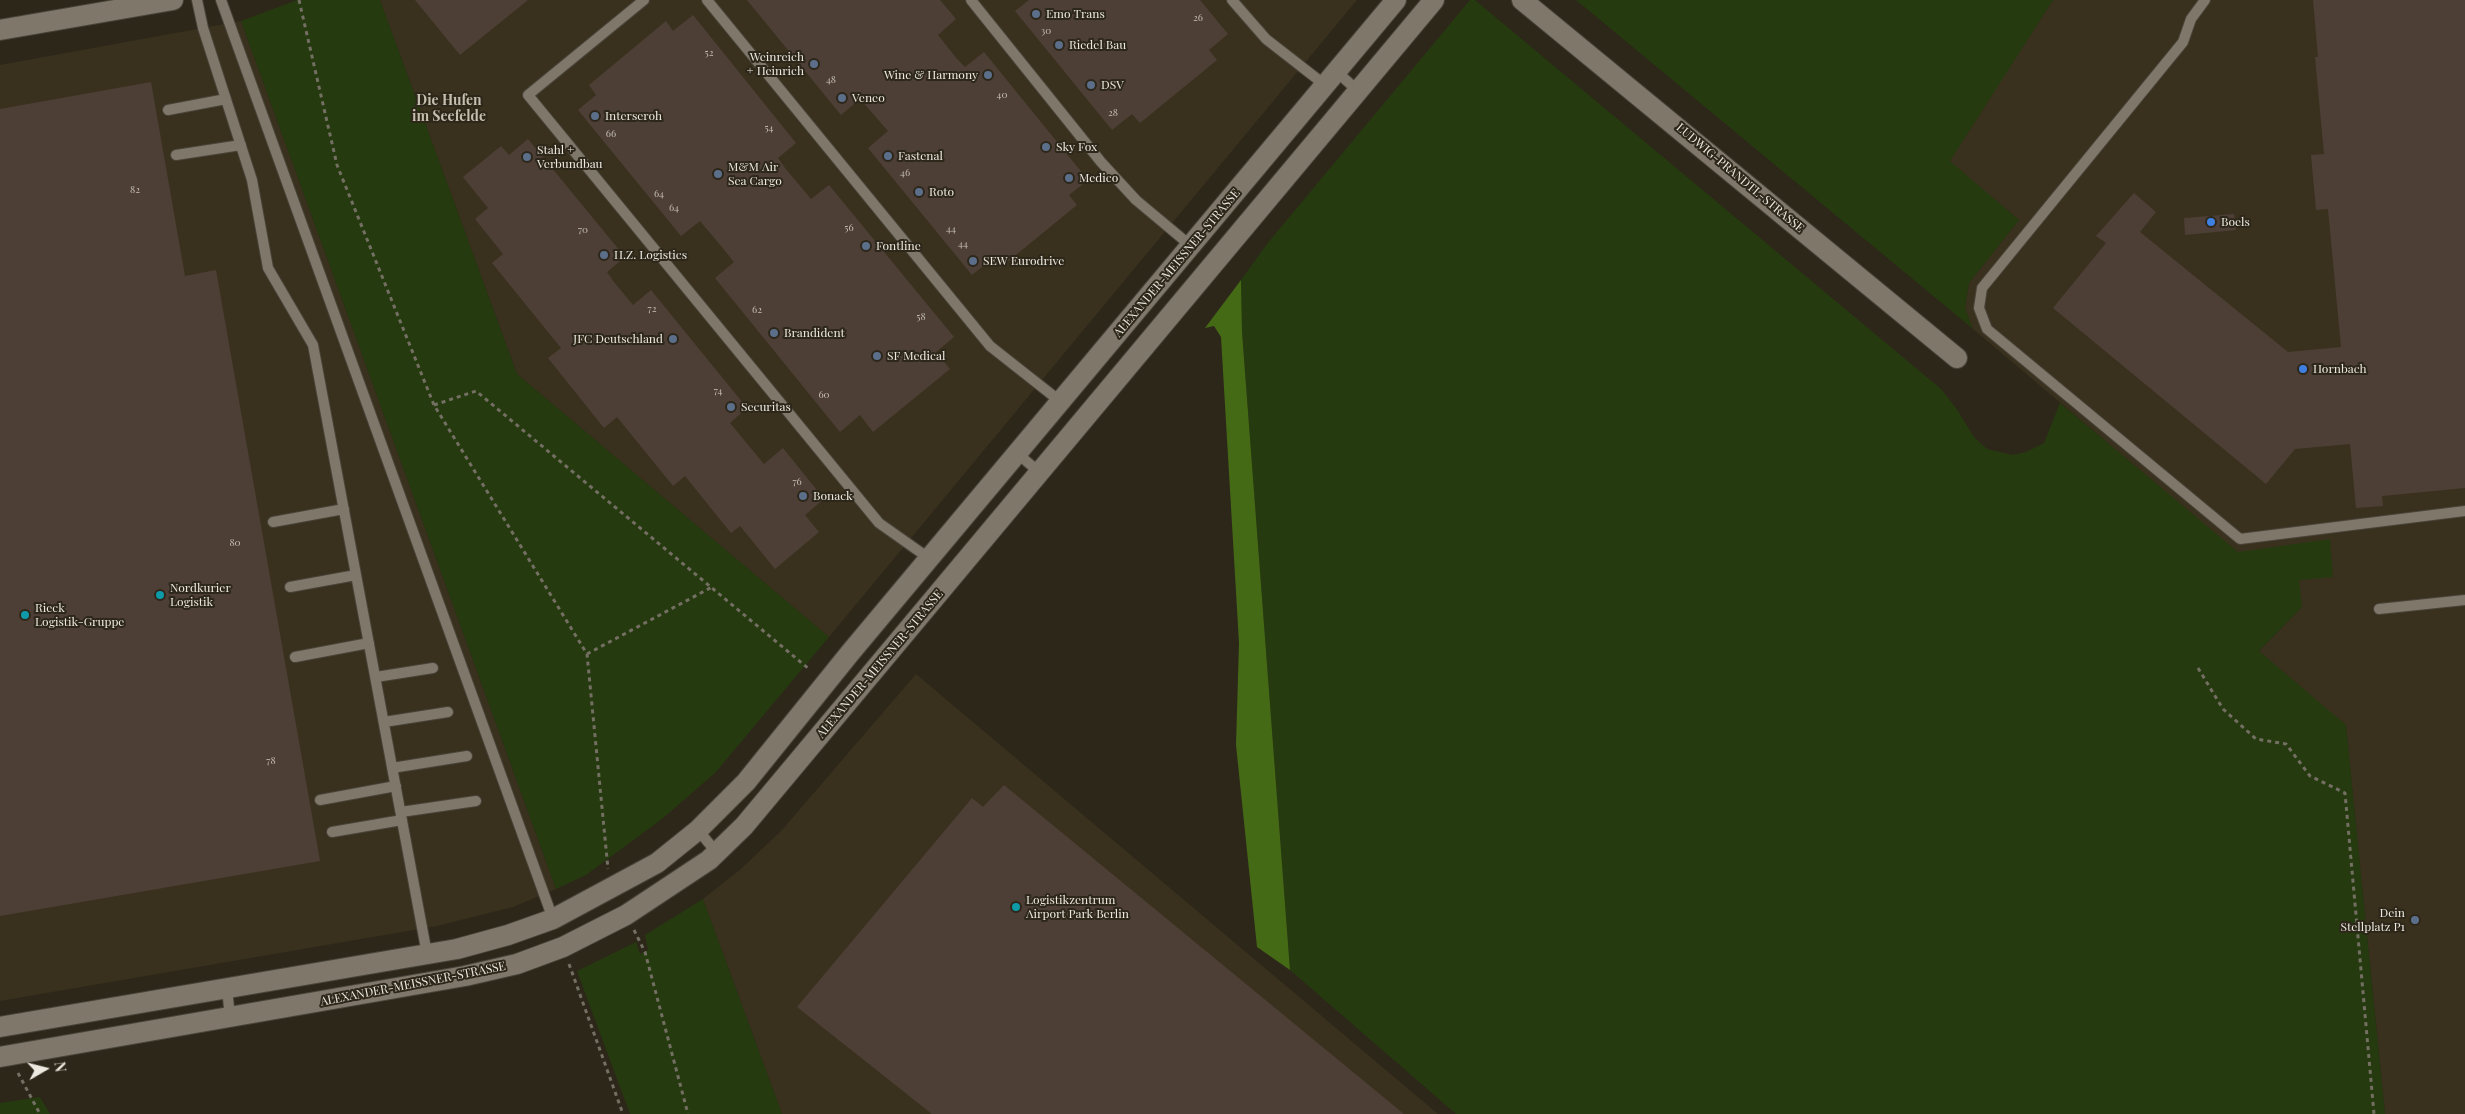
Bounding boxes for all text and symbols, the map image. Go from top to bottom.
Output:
place label: Emo Trans [1046,7,1105,21]
marker: Emo Trans [1030,8,1042,20]
house number: 26 [1193,12,1203,24]
house number: 30 [1041,25,1051,37]
place label: Riedel Bau [1069,38,1126,52]
marker: Riedel Bau [1053,39,1065,51]
house number: 52 [705,47,713,59]
place label: Weinreich + Heinrich [747,50,804,78]
marker: Weinreich + Heinrich [808,58,820,70]
place label: Wine & Harmony [884,68,978,82]
marker: Wine & Harmony [982,69,994,81]
house number: 48 [826,74,836,86]
place label: DSV [1101,78,1124,92]
marker: DSV [1085,79,1097,91]
house number: 40 [997,89,1007,101]
place label: Veneo [852,91,885,105]
marker: Veneo [836,92,848,104]
district label: Die Hufen im Seefelde [412,93,486,125]
house number: 28 [1108,107,1118,119]
place label: Interseroh [605,109,662,123]
marker: Interseroh [589,110,601,122]
street label: LUDWIG-PRANDTL-STRASSE [1673,120,1807,236]
house number: 54 [764,122,774,134]
house number: 66 [606,128,616,140]
place label: Sky Fox [1056,140,1097,154]
marker: Sky Fox [1040,141,1052,153]
place label: Stahl + Verbundbau [537,143,603,171]
place label: Fastenal [898,149,943,163]
marker: Fastenal [882,150,894,162]
marker: Stahl + Verbundbau [521,151,533,163]
place label: M&M Air Sea Cargo [728,160,782,188]
house number: 46 [900,167,910,179]
marker: M&M Air Sea Cargo [712,168,724,180]
place label: Medico [1079,171,1118,185]
marker: Medico [1063,172,1075,184]
house number: 82 [130,184,140,196]
place label: Roto [929,185,954,199]
marker: Roto [913,186,925,198]
street label: ALEXANDER-MEISSNER-STRASSE [1111,186,1243,340]
house number: 64 [654,188,664,200]
house number: 64 [669,202,679,214]
place label: Boels [2221,215,2250,229]
marker: Boels [2205,216,2217,228]
house number: 56 [844,222,854,234]
house number: 44 [946,223,956,235]
house number: 70 [578,224,588,236]
house number: 44 [958,238,968,250]
place label: Fontline [876,239,921,253]
marker: Fontline [860,240,872,252]
place label: H.Z. Logistics [614,248,687,262]
marker: H.Z. Logistics [598,249,610,261]
place label: SEW Eurodrive [983,254,1064,268]
marker: SEW Eurodrive [967,255,979,267]
house number: 72 [648,303,656,315]
house number: 62 [752,304,762,316]
house number: 58 [916,311,926,323]
place label: Brandident [784,326,845,340]
marker: Brandident [768,327,780,339]
place label: JFC Deutschland [573,332,663,346]
marker: JFC Deutschland [667,333,679,345]
place label: SF Medical [887,349,945,363]
marker: SF Medical [871,350,883,362]
place label: Hornbach [2313,362,2367,376]
marker: Hornbach [2297,363,2309,375]
house number: 74 [714,385,722,397]
house number: 60 [818,389,830,401]
place label: Securitas [741,400,791,414]
marker: Securitas [725,401,737,413]
house number: 76 [792,476,802,488]
place label: Bonack [813,489,853,503]
marker: Bonack [797,490,809,502]
house number: 80 [229,537,241,549]
place label: Nordkurier Logistik [170,581,231,609]
street label: ALEXANDER-MEISSNER-STRASSE [814,587,946,741]
marker: Nordkurier Logistik [154,589,166,601]
place label: Rieck Logistik-Gruppe [35,601,124,629]
marker: Rieck Logistik-Gruppe [19,609,31,621]
house number: 78 [266,755,276,767]
place label: Logistikzentrum Airport Park Berlin [1026,893,1129,921]
marker: Logistikzentrum Airport Park Berlin [1010,901,1022,913]
place label: Dein Stellplatz P1 [2341,906,2405,934]
marker: Dein Stellplatz P1 [2409,914,2421,926]
street label: ALEXANDER-MEISSNER-STRASSE [319,959,507,1009]
north arrow [20,1044,70,1094]
text: N [50,1061,70,1073]

